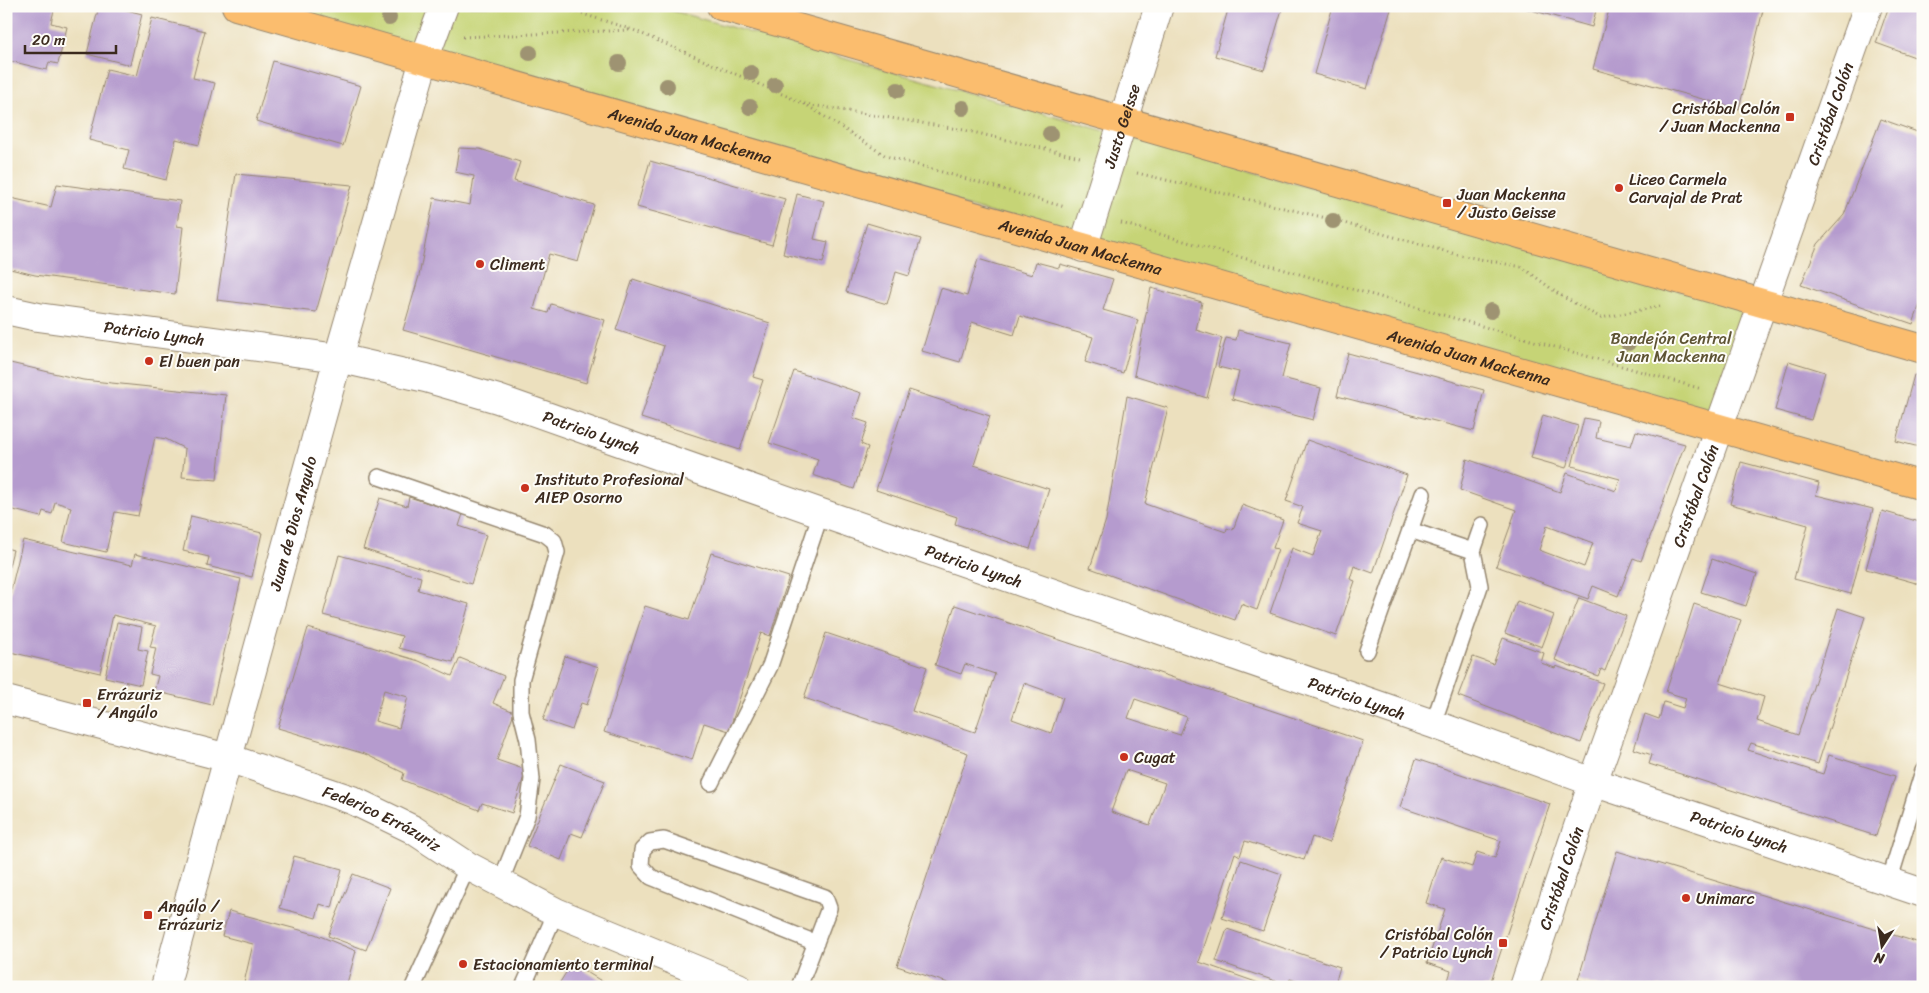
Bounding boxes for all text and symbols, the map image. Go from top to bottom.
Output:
scale bar [25,22,116,54]
text: 20 m [32,27,66,53]
street label: Cristóbal Colón [1798,58,1862,169]
street label: Justo Geisse [1094,80,1148,173]
place label: Cristóbal Colón / Juan Mackenna [1659,94,1781,141]
street label: Avenida Juan Mackenna [604,98,776,172]
marker: Cristóbal Colón / Juan Mackenna [1784,111,1796,123]
place label: Liceo Carmela Carvajal de Prat [1629,165,1743,212]
place label: Juan Mackenna / Justo Geisse [1456,180,1567,227]
marker: Liceo Carmela Carvajal de Prat [1613,182,1625,194]
marker: Juan Mackenna / Justo Geisse [1441,197,1453,209]
street label: Avenida Juan Mackenna [994,209,1166,284]
place label: Climent [490,250,545,279]
marker: Climent [474,258,486,270]
street label: Patricio Lynch [102,312,206,354]
street label: Avenida Juan Mackenna [1383,320,1555,394]
park label: Bandejón Central Juan Mackenna [1611,324,1732,371]
place label: El buen pan [159,347,240,376]
marker: El buen pan [143,355,155,367]
street label: Patricio Lynch [539,402,644,463]
street label: Cristóbal Colón [1663,440,1727,551]
street label: Juan de Dios Angulo [260,453,325,595]
place label: Instituto Profesional AIEP Osorno [534,465,684,512]
marker: Instituto Profesional AIEP Osorno [519,482,531,494]
street label: Patricio Lynch [921,536,1026,596]
street label: Patricio Lynch [1304,668,1409,728]
place label: Errázuriz / Angúlo [97,680,162,727]
marker: Errázuriz / Angúlo [81,697,93,709]
place label: Cugat [1134,743,1176,772]
marker: Cugat [1118,751,1130,763]
street label: Federico Errázuriz [319,777,448,859]
street label: Patricio Lynch [1687,801,1792,861]
street label: Cristóbal Colón [1530,822,1592,934]
place label: Unimarc [1696,884,1755,913]
place label: Angúlo / Errázuriz [157,892,223,939]
marker: Unimarc [1680,892,1692,904]
marker: Angúlo / Errázuriz [142,909,154,921]
place label: Cristóbal Colón / Patricio Lynch [1380,920,1493,967]
north arrow [1856,920,1906,970]
marker: Cristóbal Colón / Patricio Lynch [1497,937,1509,949]
text: N [1872,945,1888,972]
place label: Estacionamiento terminal [473,950,654,979]
marker: Estacionamiento terminal [457,958,469,970]

